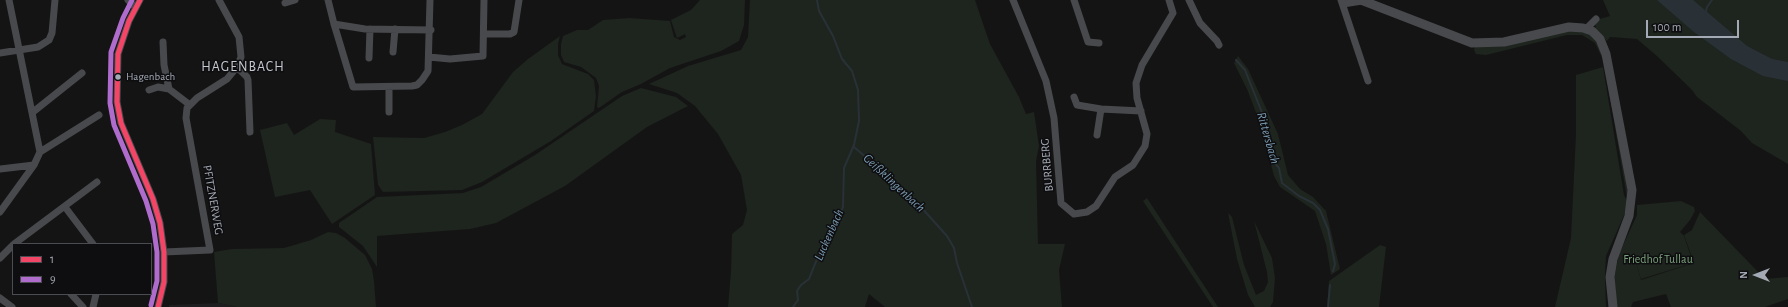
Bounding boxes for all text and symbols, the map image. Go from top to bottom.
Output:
scale bar [1648,12,1741,38]
text: 100 m [1653,21,1681,33]
district label: HAGENBACH [201,59,285,75]
place label: Hagenbach [126,70,175,84]
marker: Hagenbach [113,72,123,82]
water label: Rittersbach [1253,110,1283,166]
street label: BURRBERG [1038,138,1056,192]
water label: Geißklingenbach [860,150,928,216]
street label: PFITZNERWEG [200,164,226,236]
water label: Luckenbach [811,207,847,263]
legend [12,243,152,295]
park label: Friedhof Tullau [1623,252,1693,266]
text: 1 [50,253,54,265]
north arrow [1736,255,1776,295]
text: N [1738,271,1749,279]
text: 9 [50,273,56,285]

